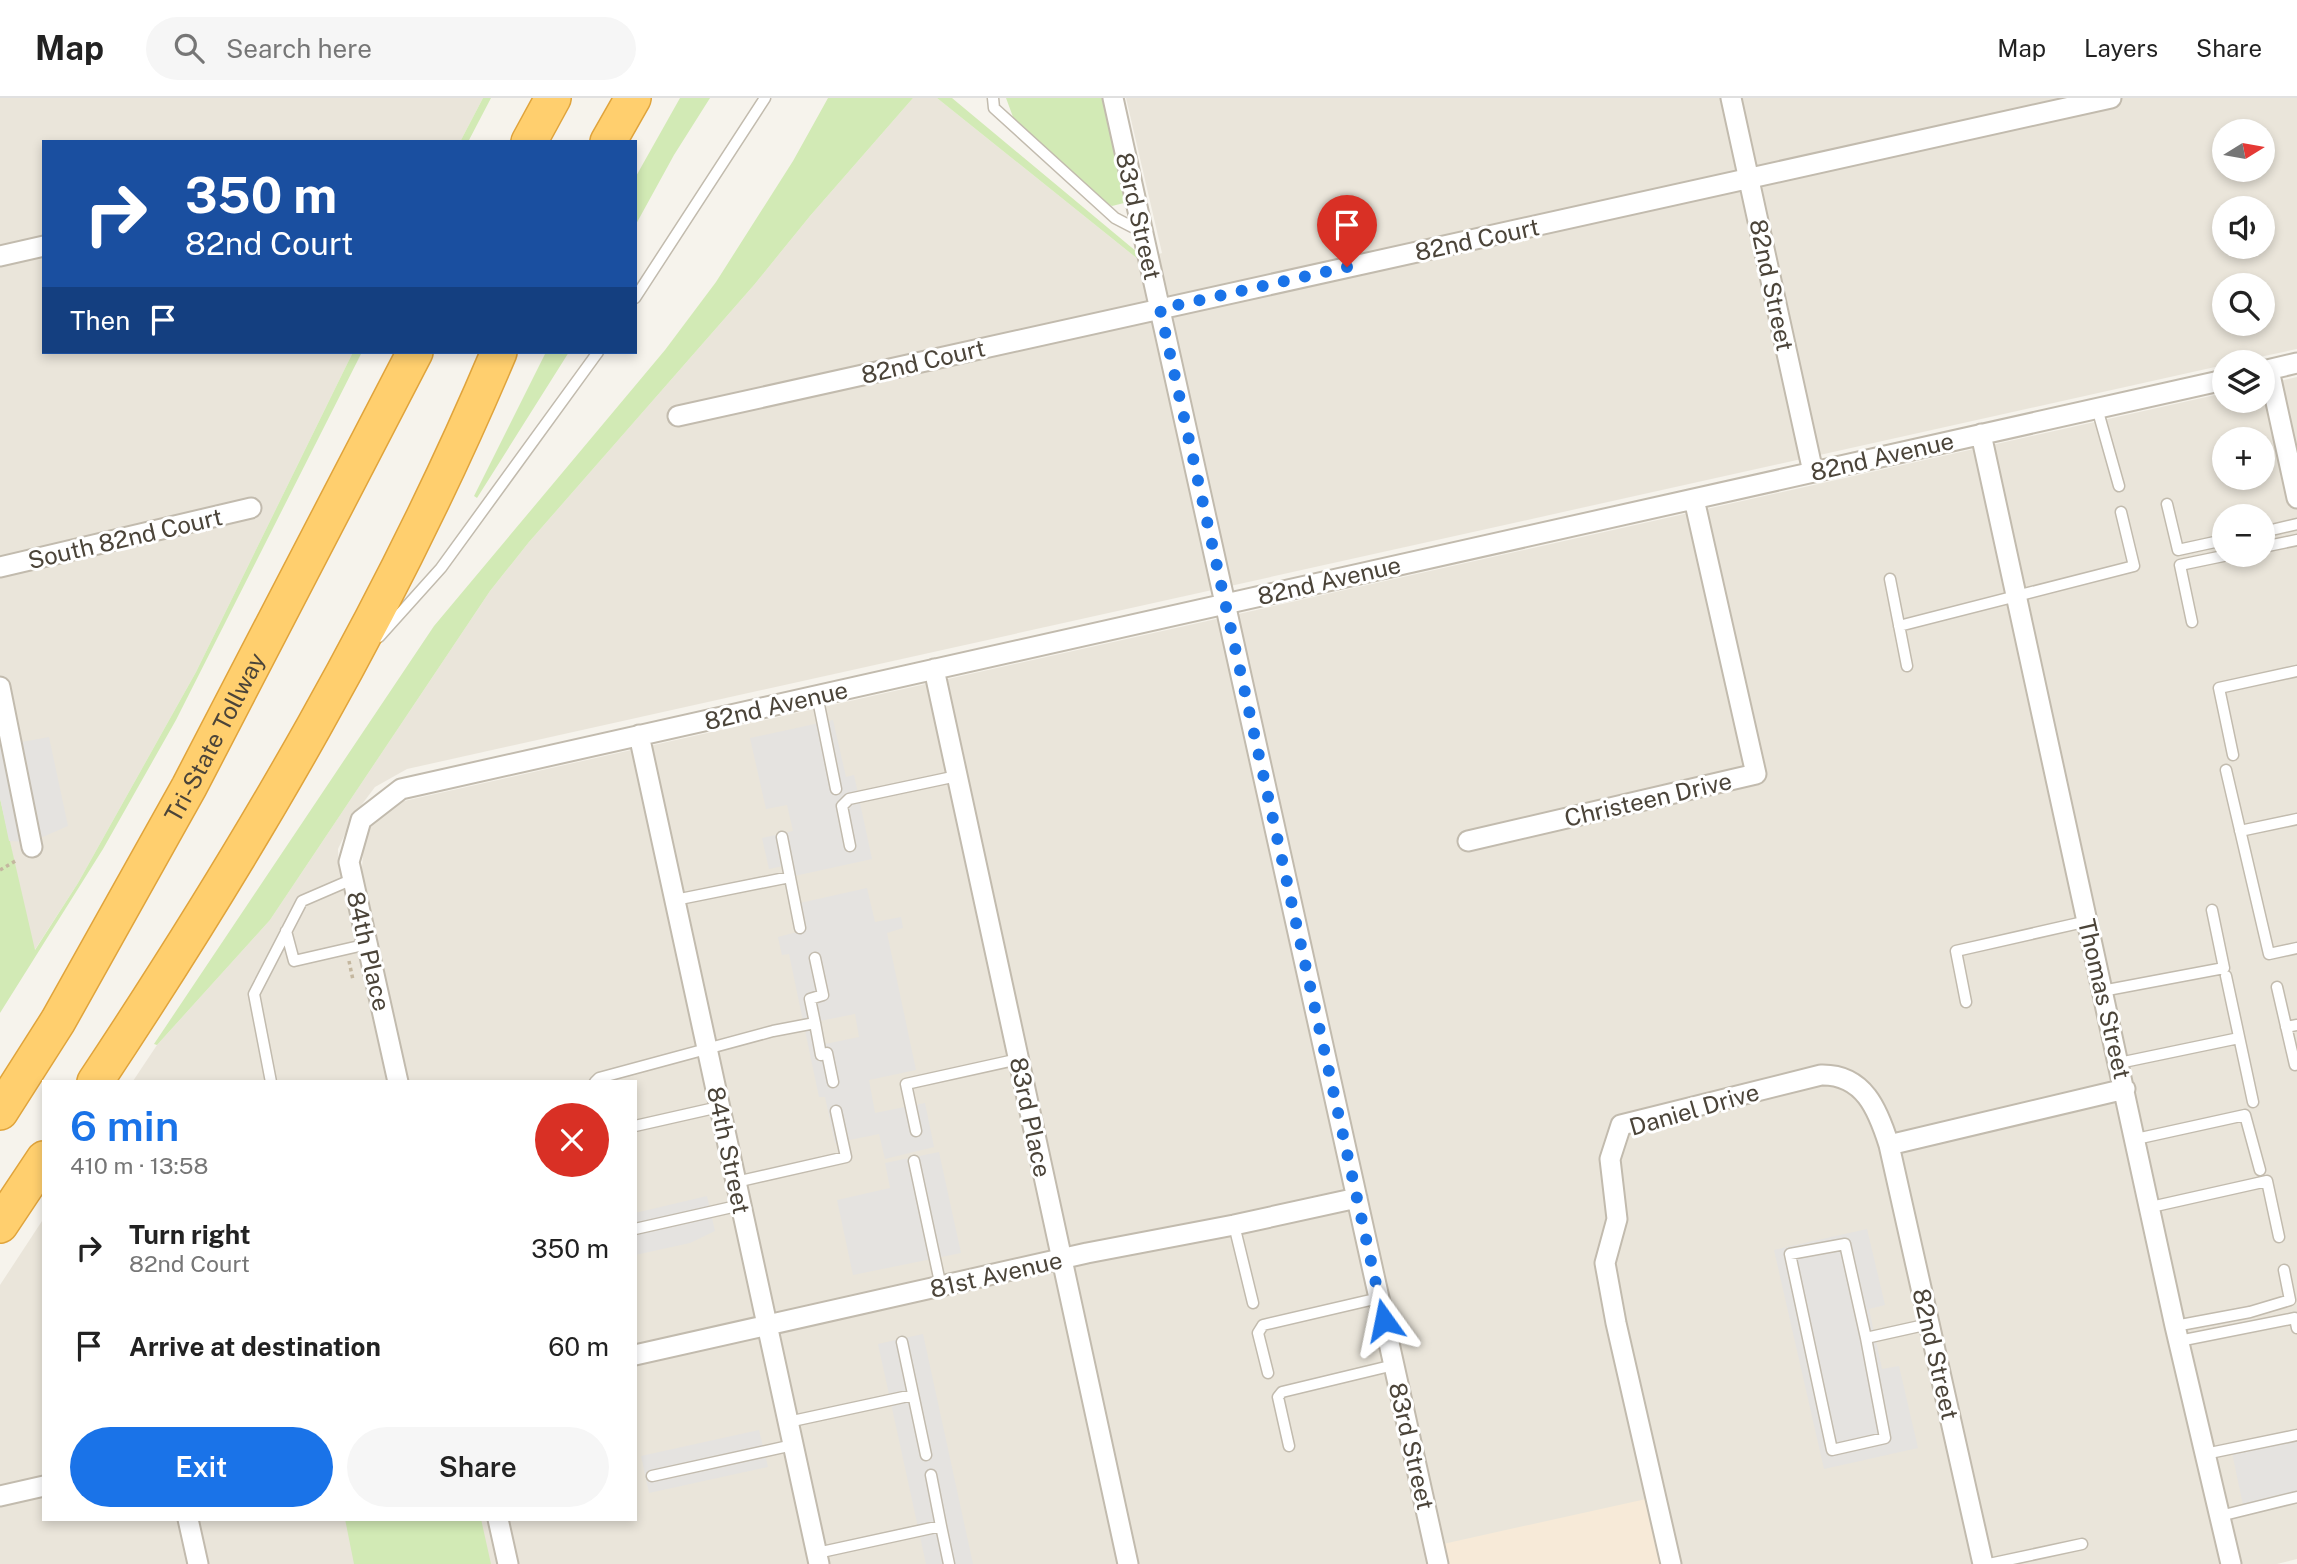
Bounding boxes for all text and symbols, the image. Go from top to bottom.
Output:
search box [146,17,636,80]
text: Map [35,29,104,67]
icon: search [170,29,208,67]
text: Search here [226,33,372,64]
text: Map [1997,34,2046,62]
text: Layers [2084,34,2158,62]
text: Share [2196,34,2262,62]
north arrow [2212,119,2275,182]
map controls [2212,119,2275,567]
street label: 83rd Street [1111,150,1167,282]
text: 350 m [185,166,337,224]
icon: right [70,168,161,259]
pin [1317,195,1377,267]
button: sound [2212,196,2275,259]
icon: arrive [1328,206,1366,244]
street label: 82nd Court [1412,212,1542,266]
street label: 82nd Street [1744,217,1800,353]
text: 82nd Court [185,225,353,262]
button: search [2212,273,2275,336]
icon: arrive [144,301,182,339]
text: Then [70,305,130,336]
street label: 82nd Court [858,333,988,389]
button: layers [2212,350,2275,413]
street label: 82nd Avenue [1808,426,1956,486]
button: + [2212,427,2275,490]
street label: South 82nd Court [25,502,225,574]
button: − [2212,504,2275,567]
street label: 82nd Avenue [1255,550,1403,610]
street label: Tri-State Tollway [158,648,270,827]
street label: 82nd Avenue [702,675,850,735]
street label: Christeen Drive [1562,766,1734,832]
street label: 84th Place [342,888,396,1014]
street label: Thomas Street [2073,916,2137,1082]
street label: 83rd Place [1005,1054,1057,1180]
street label: Daniel Drive [1626,1077,1762,1141]
street label: 84th Street [702,1084,756,1216]
text: 6 min [70,1101,179,1150]
button: close [535,1103,609,1177]
text: 410 m · 13:58 [70,1152,208,1179]
text: Turn right [129,1219,251,1250]
icon: right [70,1229,108,1267]
text: 350 m [531,1233,609,1264]
street label: 81st Avenue [927,1245,1065,1303]
text: 82nd Court [129,1250,250,1277]
position arrow [1347,1283,1421,1357]
street label: 82nd Street [1907,1286,1965,1422]
icon: arrive [70,1327,108,1365]
text: Arrive at destination [129,1331,381,1362]
text: 60 m [548,1331,609,1362]
street label: 83rd Street [1384,1380,1440,1512]
button: Exit [70,1427,333,1507]
button: Share [347,1427,609,1507]

